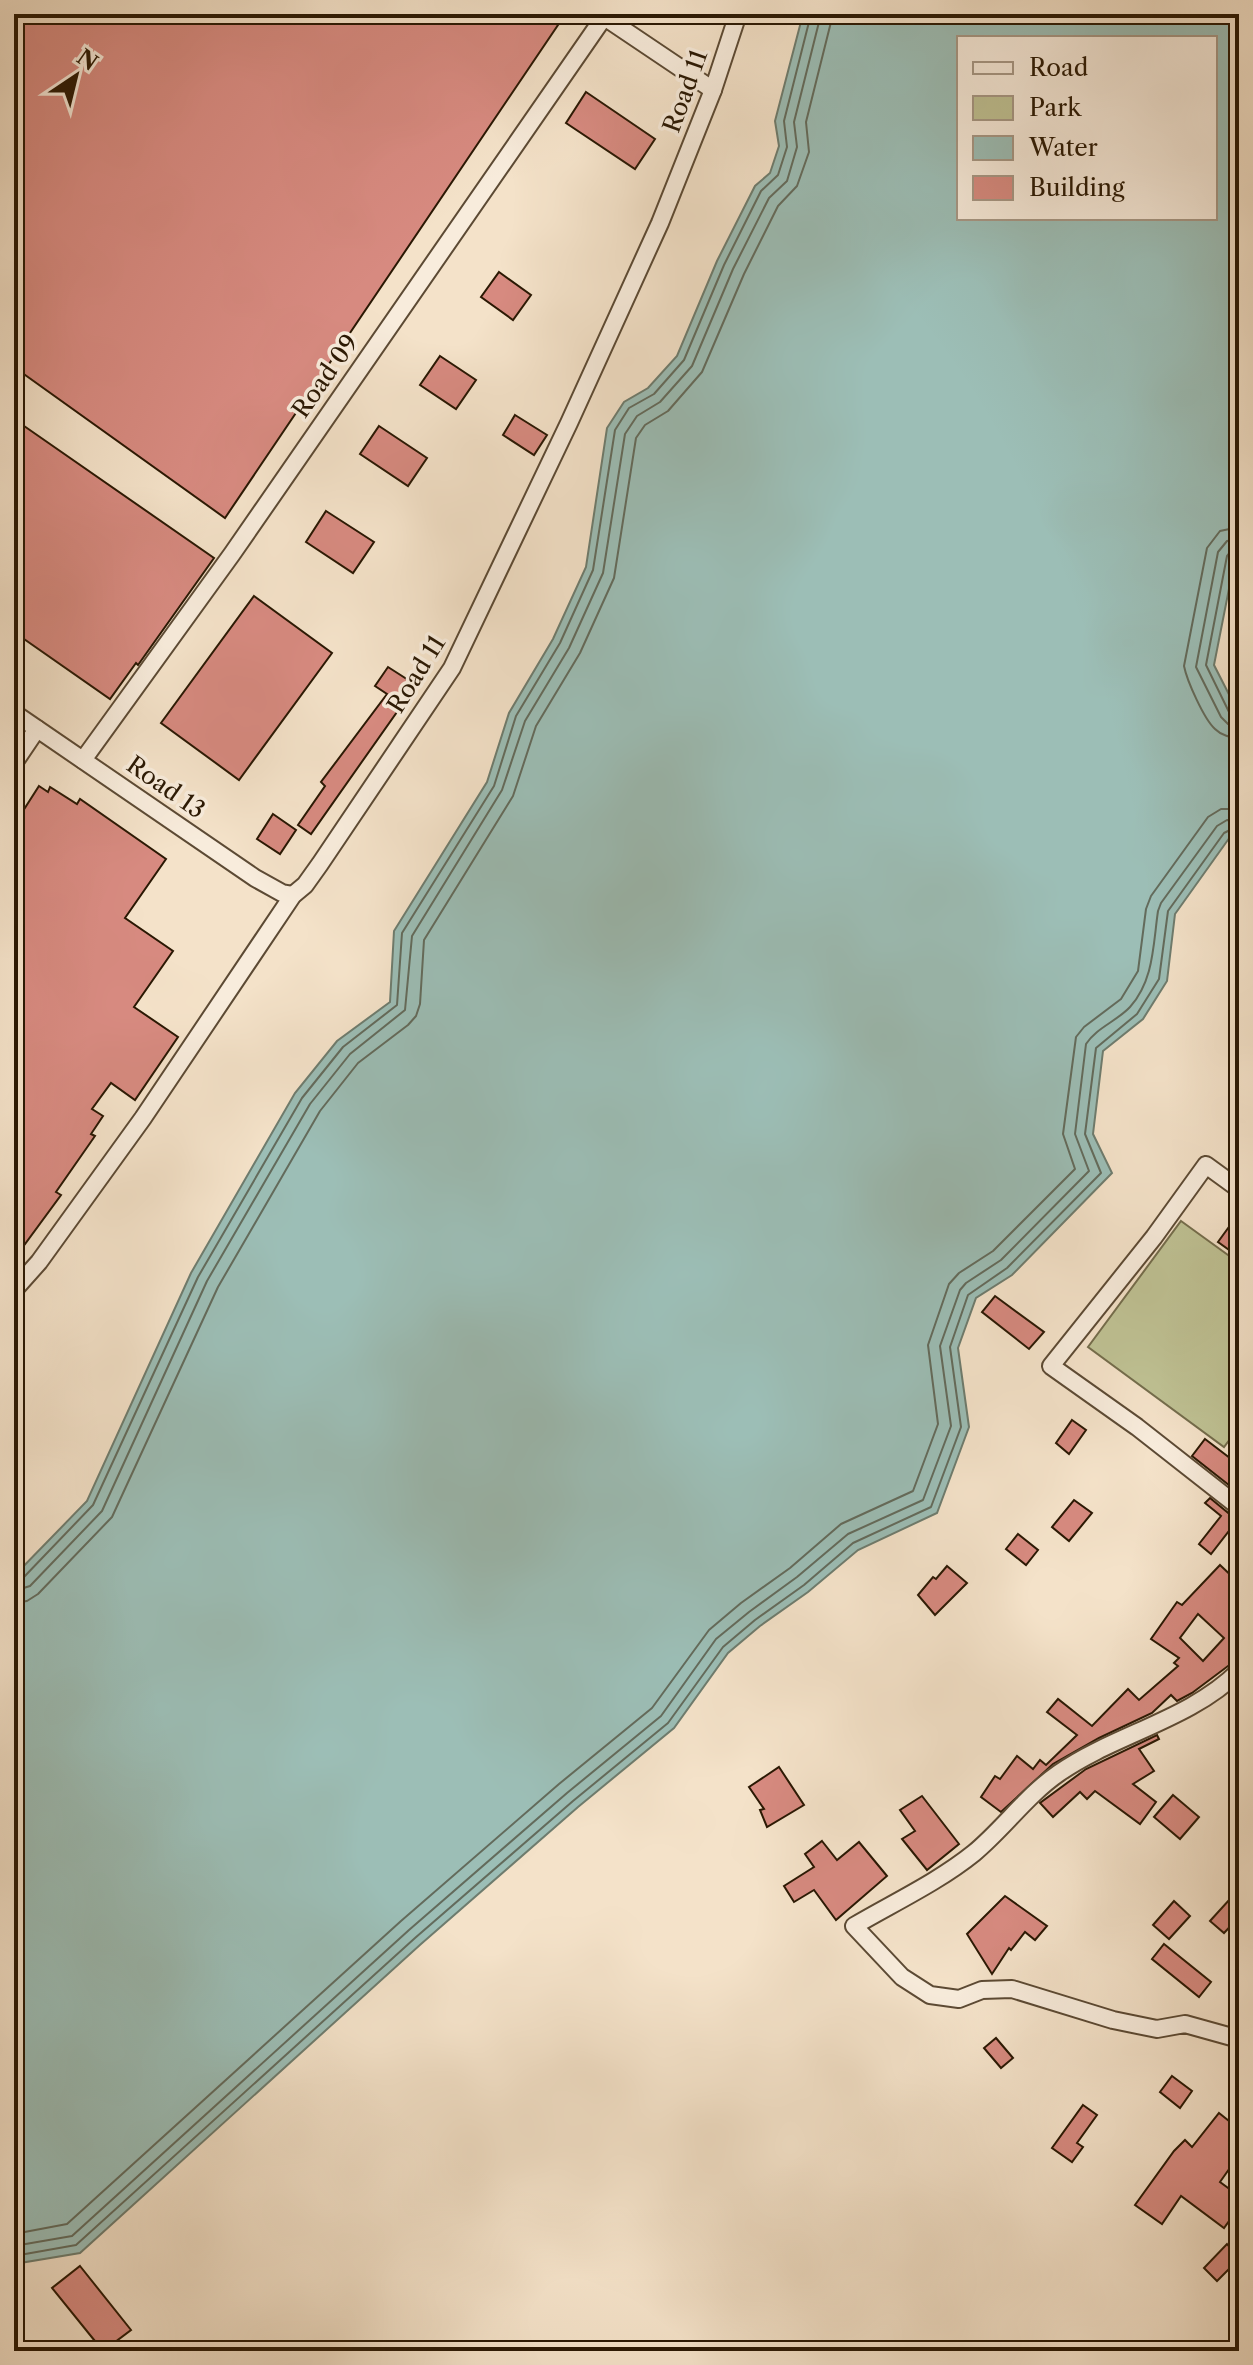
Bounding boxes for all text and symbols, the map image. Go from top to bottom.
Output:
north arrow [36,36,116,116]
legend [957,36,1217,220]
text: N [72,43,103,77]
street label: Road 11 [657,46,713,136]
text: Road [1029,53,1089,82]
text: Park [1029,93,1082,122]
text: Water [1028,133,1098,162]
text: Building [1029,173,1125,202]
street label: Road 09 [286,329,364,423]
street label: Road 11 [381,630,451,718]
street label: Road 13 [121,750,211,824]

